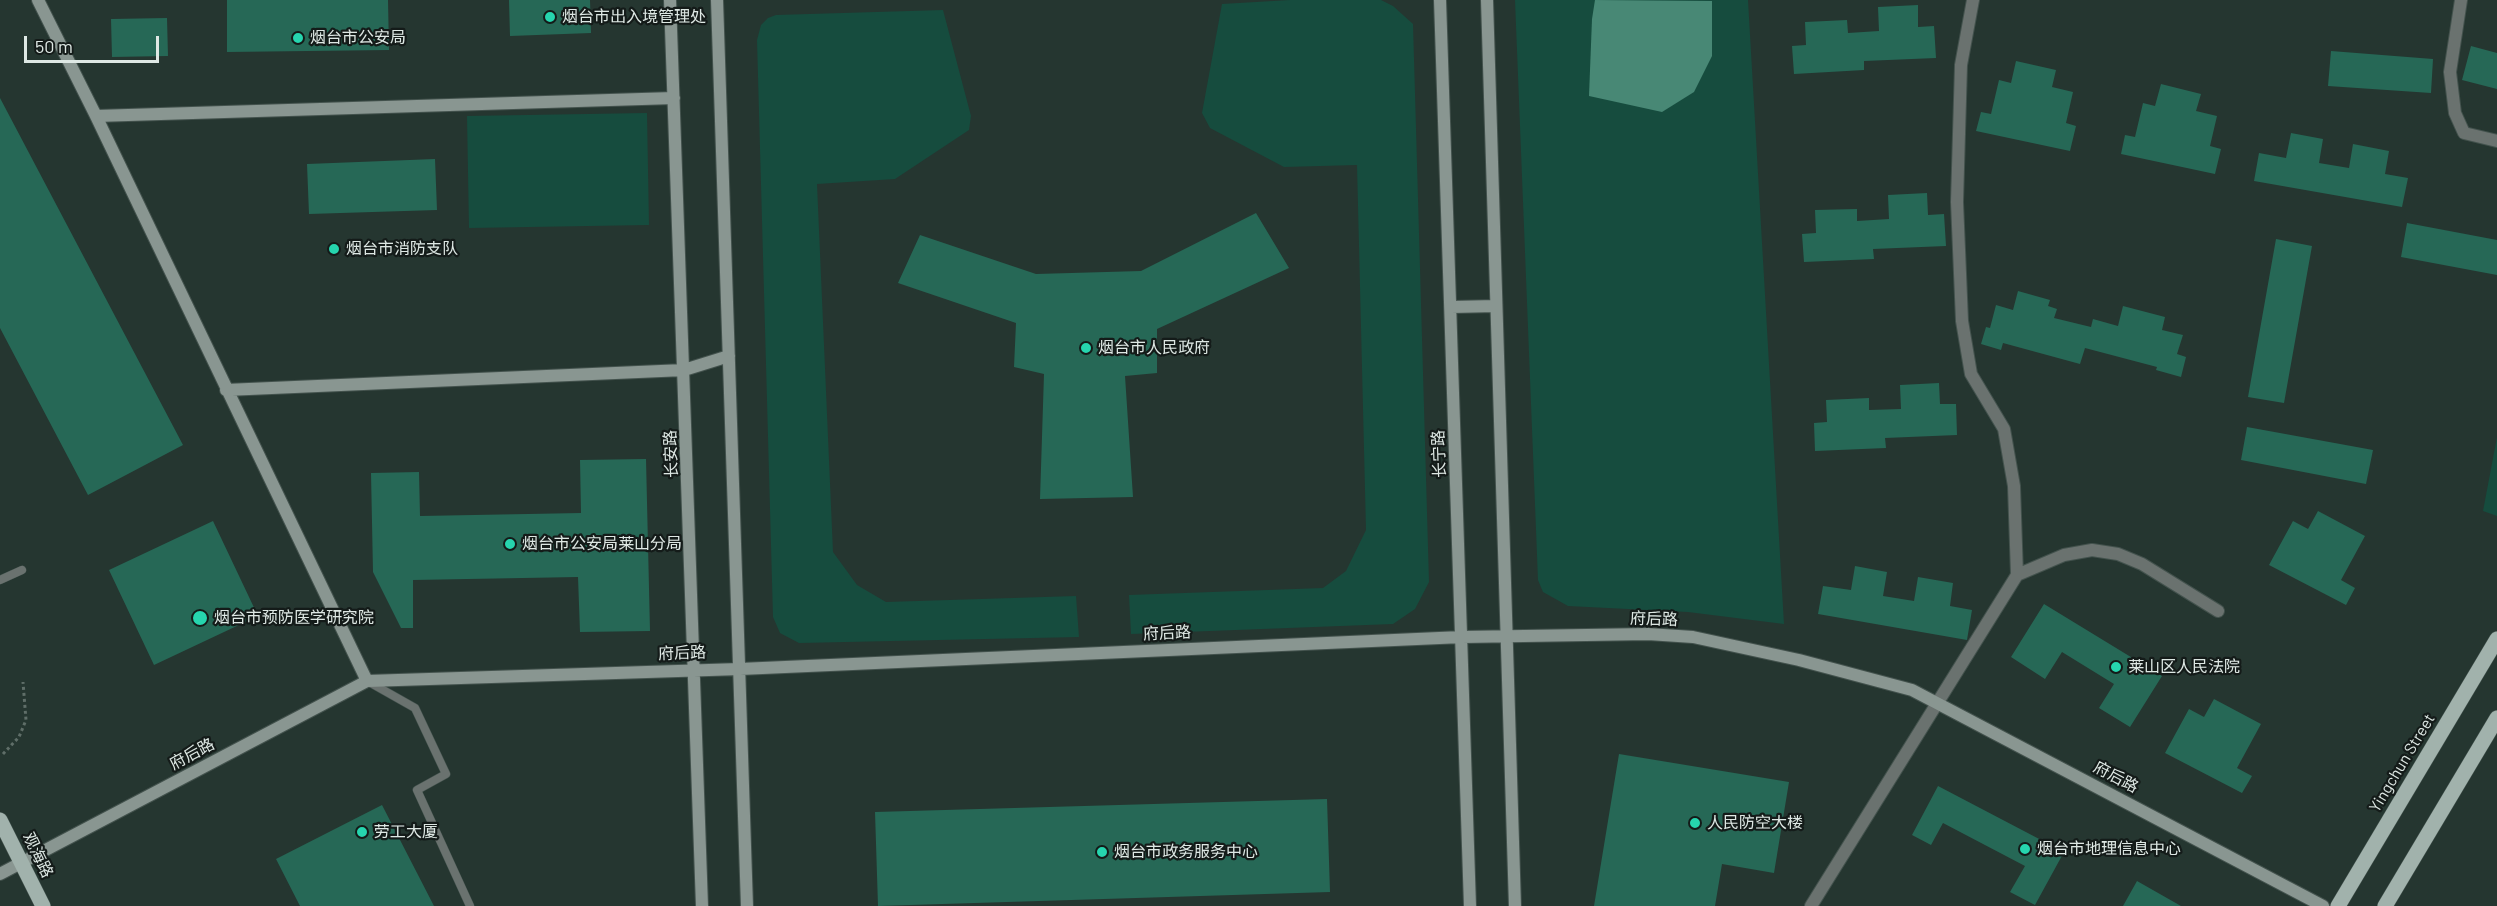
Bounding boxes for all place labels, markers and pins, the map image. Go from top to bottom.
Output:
place label: 烟台市出入境管理处 [562,7,706,27]
marker: 烟台市出入境管理处 [543,10,557,24]
place label: 烟台市公安局 [310,28,406,48]
marker: 烟台市公安局 [291,31,305,45]
place label: 烟台市消防支队 [346,239,458,259]
marker: 烟台市消防支队 [327,242,341,256]
place label: 烟台市人民政府 [1098,338,1210,358]
marker: 烟台市人民政府 [1079,341,1093,355]
place label: 烟台市公安局莱山分局 [522,534,682,554]
marker: 烟台市公安局莱山分局 [503,537,517,551]
place label: 烟台市预防医学研究院 [214,608,374,628]
marker: 烟台市预防医学研究院 [191,609,209,627]
place label: 莱山区人民法院 [2128,657,2240,677]
marker: 莱山区人民法院 [2109,660,2123,674]
place label: 人民防空大楼 [1707,813,1803,833]
marker: 人民防空大楼 [1688,816,1702,830]
place label: 劳工大厦 [374,822,438,842]
marker: 劳工大厦 [355,825,369,839]
place label: 烟台市地理信息中心 [2037,839,2181,859]
place label: 烟台市政务服务中心 [1114,842,1258,862]
marker: 烟台市地理信息中心 [2018,842,2032,856]
marker: 烟台市政务服务中心 [1095,845,1109,859]

